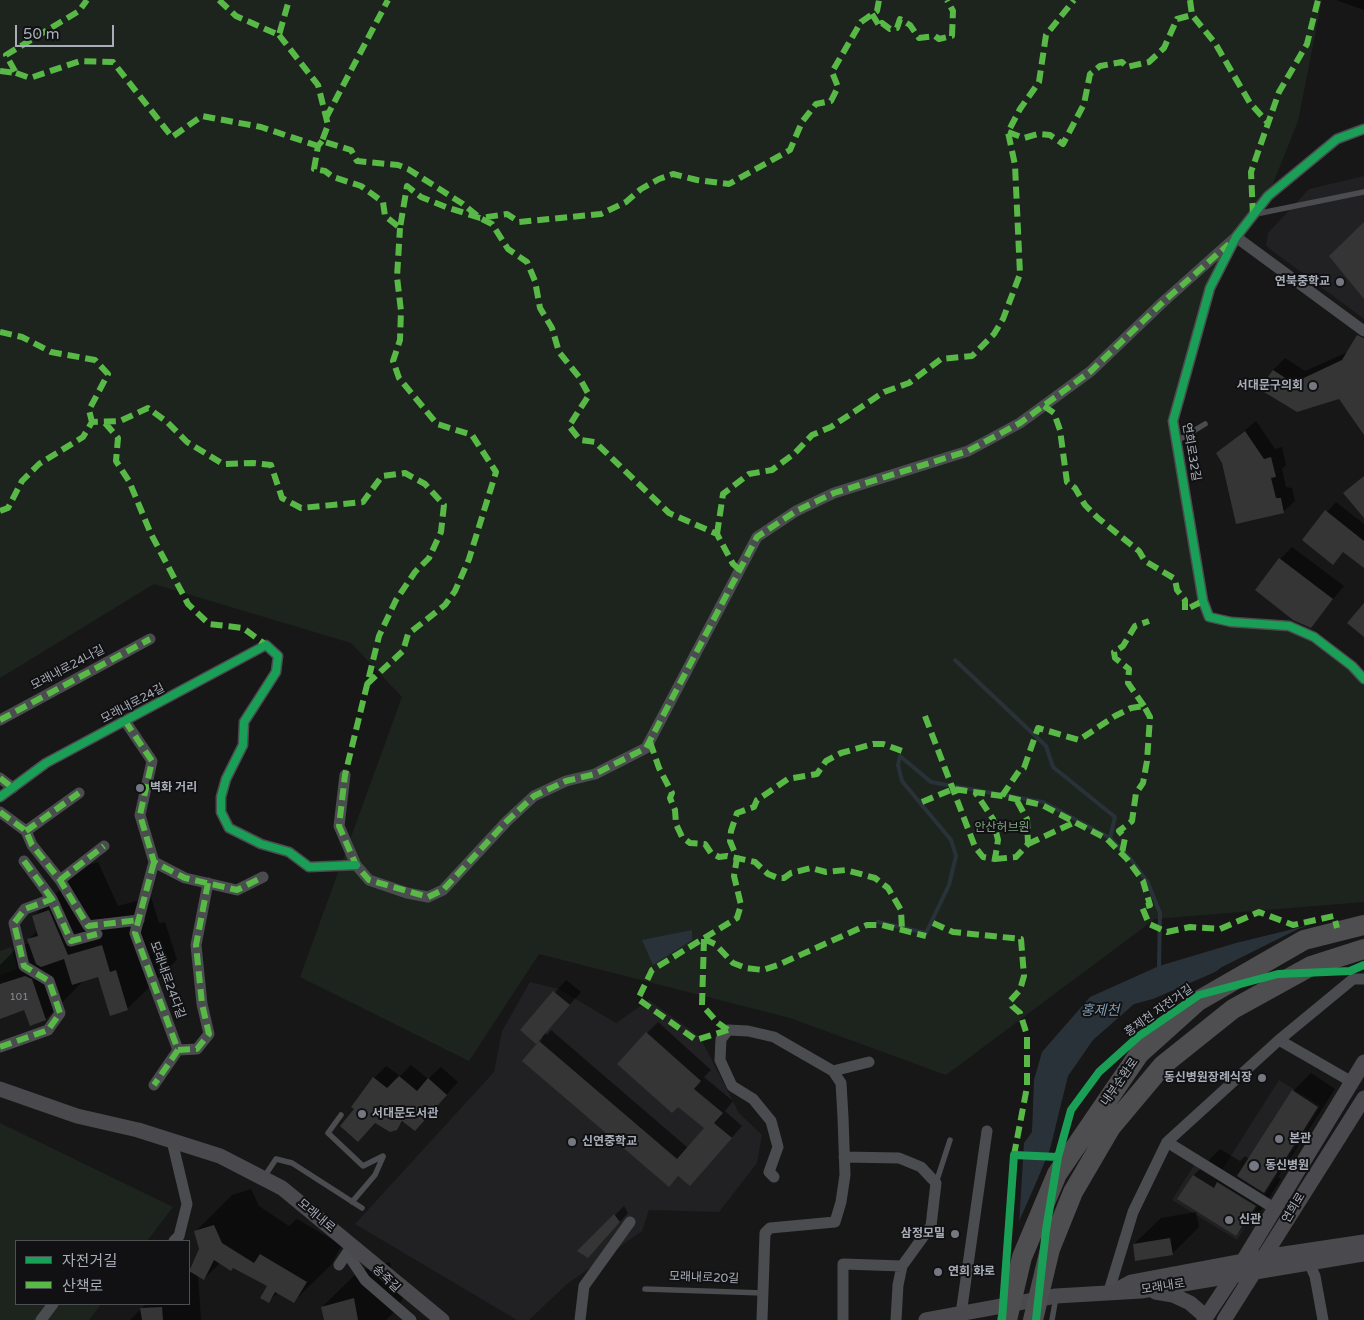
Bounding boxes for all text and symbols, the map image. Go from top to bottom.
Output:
scale bar [18,15,116,47]
text: 50 m [23,25,60,43]
place label: 연북중학교 [1275,275,1330,289]
marker: 연북중학교 [1334,276,1346,288]
place label: 서대문구의회 [1237,379,1303,393]
marker: 서대문구의회 [1307,380,1319,392]
street label: 연희로32길 [1179,422,1203,482]
street label: 모래내로24나길 [29,643,107,693]
street label: 모래내로24길 [99,681,167,727]
place label: 벽화 거리 [150,781,197,795]
marker: 벽화 거리 [134,782,146,794]
park label: 안산허브원 [974,821,1030,835]
street label: 모래내로24다길 [146,939,188,1021]
street label: 홍제천 자전거길 [1122,982,1196,1040]
house number: 101 [10,991,28,1003]
water label: 홍제천 [1081,1003,1119,1019]
street label: 내부순환로 [1098,1055,1142,1109]
place label: 동신병원장례식장 [1164,1071,1252,1085]
marker: 동신병원장례식장 [1256,1072,1268,1084]
place label: 서대문도서관 [372,1107,438,1121]
marker: 서대문도서관 [356,1108,368,1120]
place label: 본관 [1289,1132,1311,1146]
marker: 본관 [1273,1133,1285,1145]
place label: 신연중학교 [582,1135,637,1149]
marker: 신연중학교 [566,1136,578,1148]
marker: 동신병원 [1247,1159,1261,1173]
place label: 동신병원 [1265,1159,1309,1173]
street label: 연희로 [1279,1190,1309,1226]
street label: 모래내로 [294,1196,338,1236]
place label: 신관 [1239,1213,1261,1227]
marker: 신관 [1223,1214,1235,1226]
place label: 삼정모밀 [901,1227,945,1241]
marker: 삼정모밀 [949,1228,961,1240]
legend [15,1240,190,1305]
text: 자전거길 [62,1252,117,1270]
street label: 송죽길 [369,1262,403,1296]
place label: 연희 화로 [948,1265,995,1279]
marker: 연희 화로 [932,1266,944,1278]
street label: 모래내로20길 [669,1270,739,1286]
street label: 모래내로 [1140,1276,1186,1298]
text: 산책로 [62,1277,103,1295]

